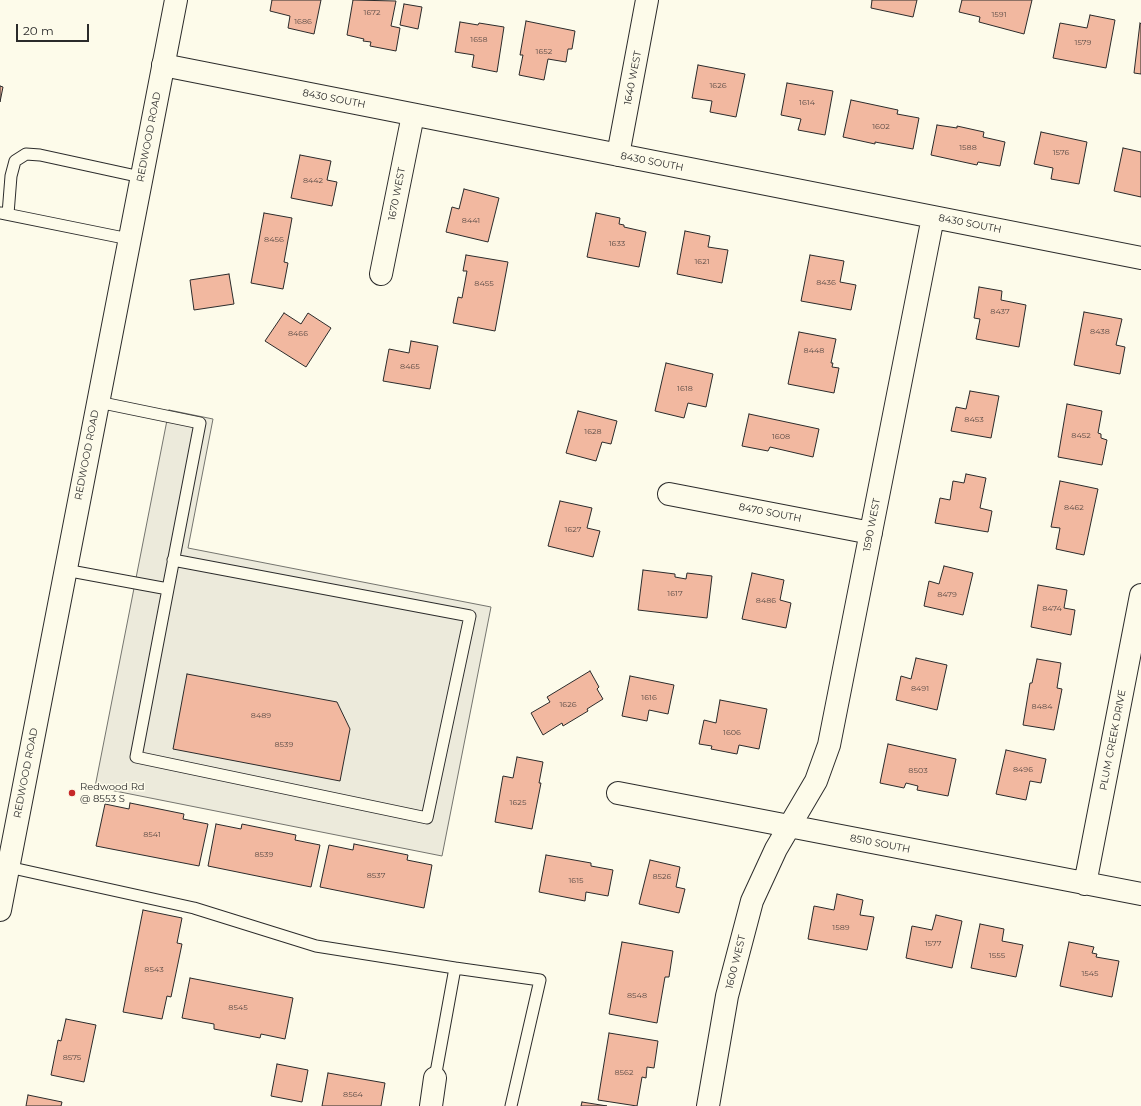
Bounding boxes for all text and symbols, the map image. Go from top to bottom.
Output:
house number: 1672 [364,8,380,18]
house number: 1591 [991,10,1007,20]
scale bar [18,16,91,42]
house number: 1686 [294,17,312,27]
text: 20 m [23,23,54,38]
house number: 1658 [470,35,488,45]
house number: 1579 [1075,38,1091,48]
house number: 1652 [536,47,552,57]
street label: 1640 WEST [622,50,644,106]
house number: 1626 [709,81,727,91]
street label: 8430 SOUTH [301,87,367,111]
street label: REDWOOD ROAD [134,91,164,183]
house number: 1614 [799,98,815,108]
house number: 1602 [872,122,890,132]
house number: 1588 [959,143,977,153]
house number: 1576 [1053,148,1069,158]
street label: 8430 SOUTH [619,150,685,174]
street label: 1670 WEST [386,166,408,222]
house number: 8442 [303,176,323,186]
street label: 8430 SOUTH [937,212,1003,236]
house number: 8441 [462,216,480,226]
house number: 8456 [264,235,284,245]
house number: 1633 [609,239,625,249]
house number: 1621 [694,257,710,267]
house number: 8436 [816,278,836,288]
house number: 8455 [474,279,494,289]
house number: 8437 [990,307,1010,317]
house number: 8438 [1090,327,1110,337]
house number: 8466 [288,329,308,339]
house number: 8448 [804,346,824,356]
house number: 8465 [400,362,420,372]
house number: 1618 [677,384,693,394]
street label: REDWOOD ROAD [72,409,102,501]
house number: 8453 [964,415,984,425]
house number: 1628 [584,427,602,437]
house number: 8452 [1071,431,1091,441]
house number: 1608 [772,432,790,442]
street label: 1590 WEST [861,497,883,553]
street label: 8470 SOUTH [738,501,802,525]
house number: 8462 [1064,503,1084,513]
house number: 1627 [565,525,581,535]
house number: 1617 [667,589,683,599]
house number: 8479 [937,590,957,600]
house number: 8486 [756,596,776,606]
house number: 8474 [1042,604,1062,614]
house number: 8491 [911,684,929,694]
street label: PLUM CREEK DRIVE [1097,689,1129,791]
house number: 1616 [641,693,657,703]
house number: 1626 [559,700,577,710]
house number: 8484 [1032,702,1052,712]
house number: 8489 [251,711,271,721]
street label: REDWOOD ROAD [11,727,41,819]
house number: 1606 [723,728,741,738]
house number: 8539 [275,740,293,750]
house number: 8496 [1013,765,1033,775]
house number: 8503 [908,766,928,776]
place label: Redwood Rd @ 8553 S [80,781,145,804]
marker: Redwood Rd @ 8553 S [67,788,77,798]
house number: 1625 [510,798,526,808]
house number: 8541 [143,830,161,840]
street label: 8510 SOUTH [849,832,911,856]
house number: 8539 [255,850,273,860]
house number: 8537 [367,871,385,881]
house number: 8526 [653,872,671,882]
house number: 1615 [568,876,584,886]
house number: 1589 [832,923,850,933]
street label: 1600 WEST [724,934,748,990]
house number: 1577 [925,939,941,949]
house number: 1555 [989,951,1005,961]
house number: 8543 [144,965,164,975]
house number: 1545 [1081,969,1099,979]
house number: 8548 [627,991,647,1001]
house number: 8545 [228,1003,248,1013]
house number: 8575 [63,1053,81,1063]
house number: 8562 [614,1068,634,1078]
house number: 8564 [343,1090,363,1100]

